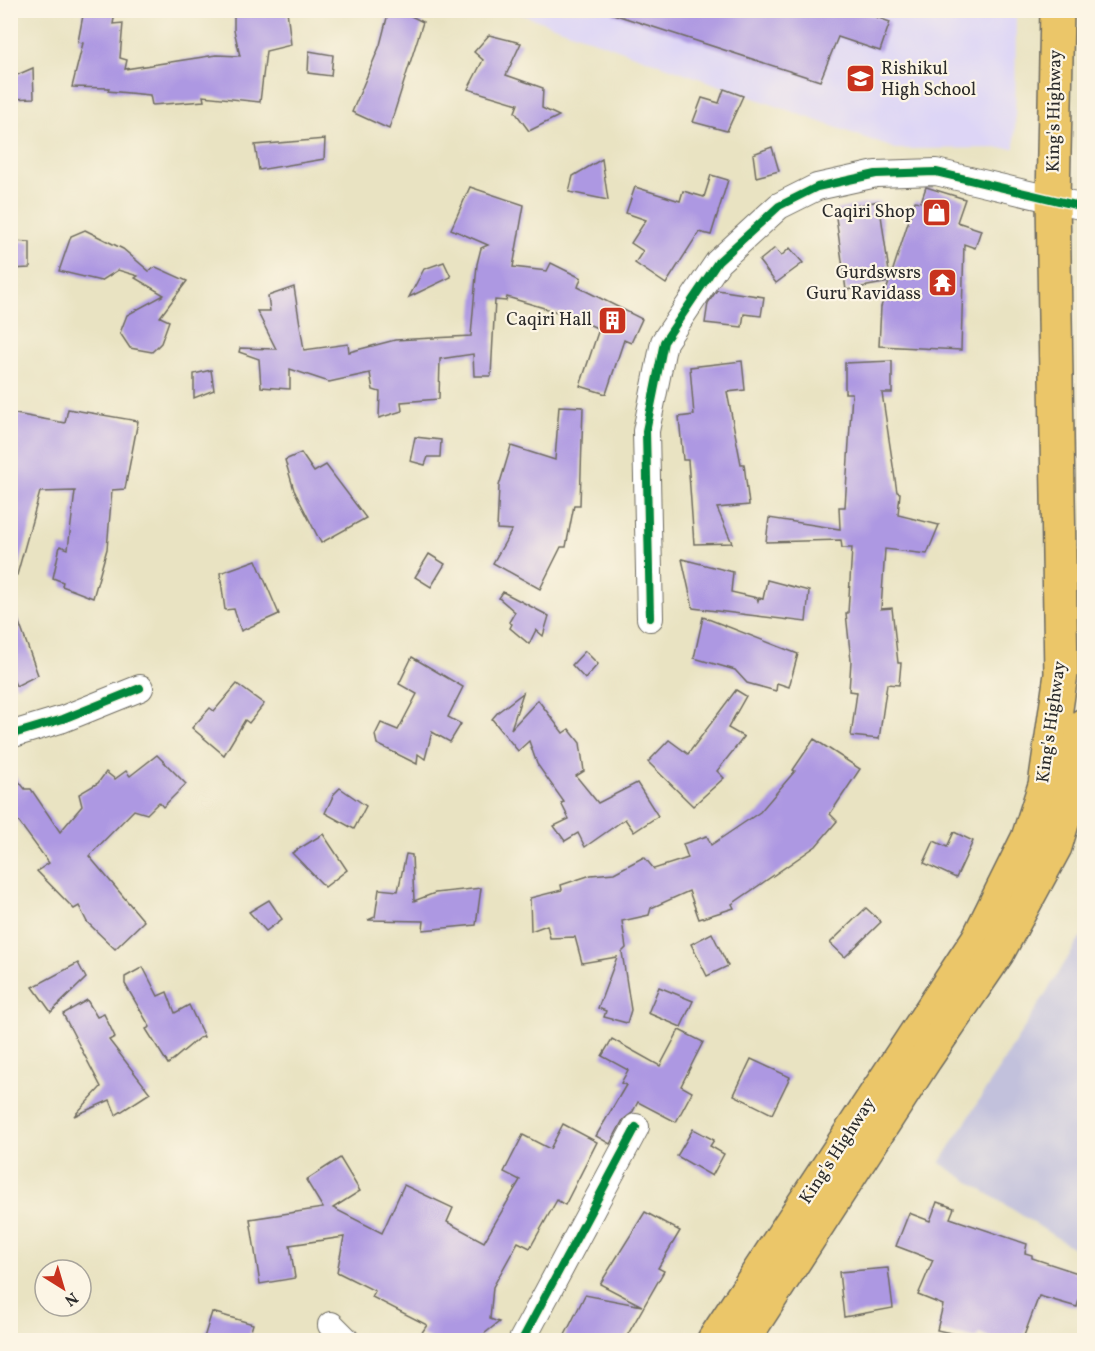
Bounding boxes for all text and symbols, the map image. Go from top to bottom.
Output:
street label: King's Highway [1041,49,1069,173]
place label: Rishikul High School [881,57,976,103]
school or university icon: Rishikul High School [844,63,876,95]
shop icon: Caqiri Shop [920,196,952,228]
place label: Caqiri Shop [822,200,915,225]
place label: Gurdswsrs Guru Ravidass [806,261,921,307]
temple icon: Gurdswsrs Guru Ravidass [926,267,958,299]
building icon: Caqiri Hall [597,304,629,336]
place label: Caqiri Hall [506,308,592,333]
street label: King's Highway [1031,659,1073,785]
street label: King's Highway [794,1093,882,1209]
north arrow [33,1258,93,1318]
text: N [59,1286,82,1311]

